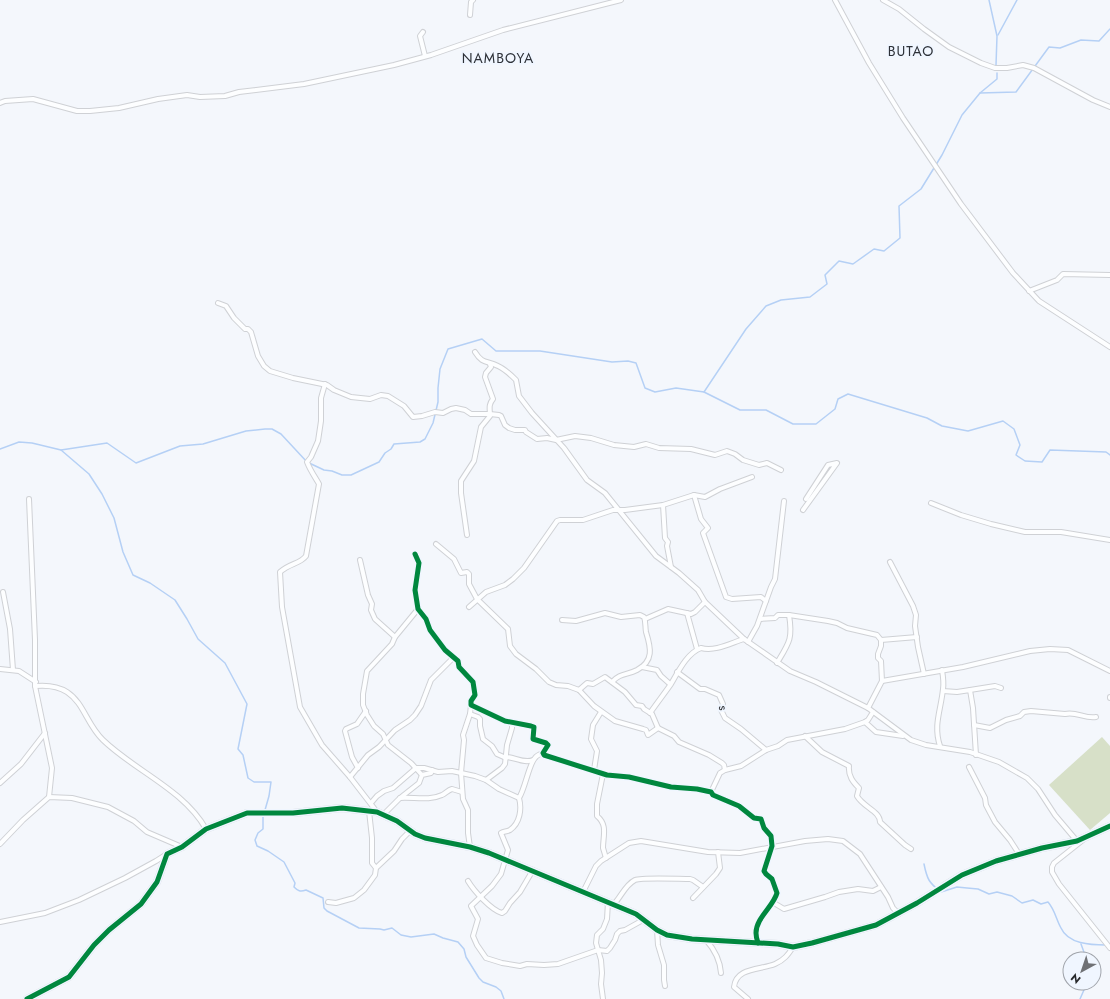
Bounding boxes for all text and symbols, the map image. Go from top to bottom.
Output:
district label: BUTAO [888,41,934,61]
district label: NAMBOYA [462,48,534,68]
street label: s [714,704,732,712]
north arrow [1062,951,1102,991]
text: N [1067,970,1084,988]

